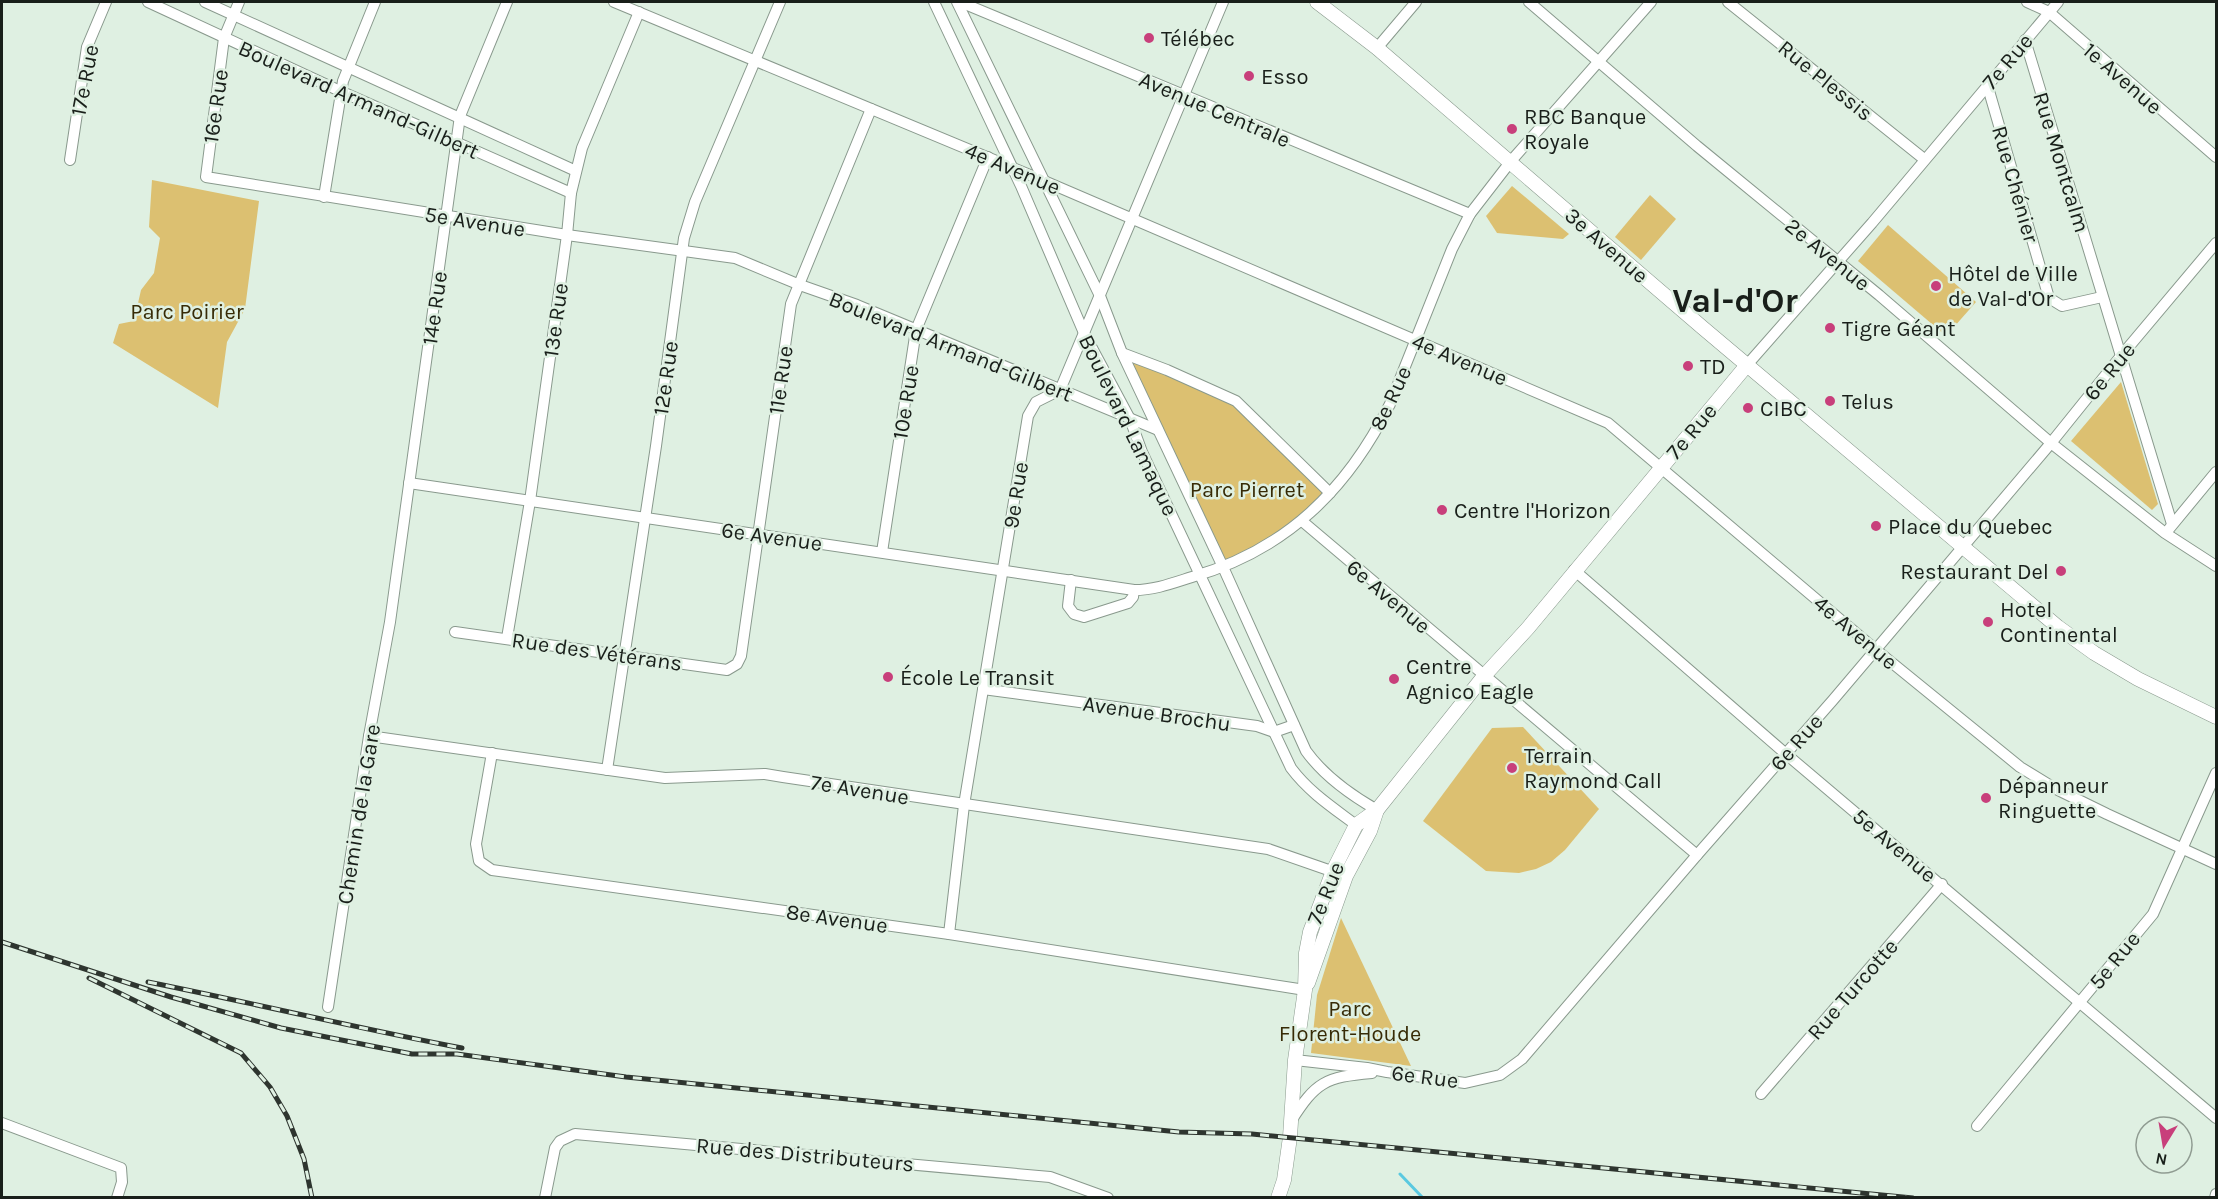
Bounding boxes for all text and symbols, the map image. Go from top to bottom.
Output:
place label: Télébec [1161,26,1235,52]
street label: 7e Rue [1977,28,2039,95]
marker: Télébec [1142,31,1156,45]
street label: Boulevard Armand-Gilbert [234,35,483,165]
street label: Rue Plessis [1773,35,1878,127]
street label: 1e Avenue [2078,37,2167,120]
street label: 17e Rue [65,42,105,118]
place label: Esso [1261,64,1309,90]
street label: Avenue Centrale [1135,66,1294,153]
street label: 16e Rue [198,67,234,145]
marker: Esso [1242,69,1256,83]
street label: Rue Montcalm [2027,89,2095,236]
place label: RBC Banque Royale [1524,104,1646,155]
marker: RBC Banque Royale [1505,122,1519,136]
street label: Rue Chénier [1986,123,2044,246]
street label: 4e Avenue [961,137,1064,201]
street label: 5e Avenue [423,201,527,243]
street label: 3e Avenue [1559,203,1653,289]
street label: 2e Avenue [1780,213,1875,297]
place label: Hôtel de Ville de Val-d'Or [1948,261,2078,312]
street label: 14e Rue [417,270,453,347]
marker: Hôtel de Ville de Val-d'Or [1929,279,1943,293]
street label: 13e Rue [538,281,574,359]
district label: Val-d'Or [1672,281,1798,321]
street label: Boulevard Armand-Gilbert [825,286,1076,408]
park label: Parc Poirier [130,299,244,325]
place label: Tigre Géant [1842,316,1956,342]
marker: Tigre Géant [1823,321,1837,335]
street label: 4e Avenue [1408,328,1511,392]
street label: Boulevard Lamaque [1073,331,1183,520]
street label: 6e Rue [2079,337,2141,406]
street label: 12e Rue [648,339,684,417]
street label: 11e Rue [763,344,799,416]
place label: TD [1700,354,1726,380]
marker: TD [1681,359,1695,373]
street label: 8e Rue [1365,362,1417,435]
street label: 10e Rue [887,363,925,441]
place label: Telus [1842,389,1894,415]
marker: Telus [1823,394,1837,408]
place label: CIBC [1760,396,1807,422]
street label: 7e Rue [1661,398,1723,465]
marker: CIBC [1741,401,1755,415]
street label: 9e Rue [998,460,1034,530]
park label: Parc Pierret [1190,477,1304,503]
place label: Centre l'Horizon [1454,498,1611,524]
marker: Centre l'Horizon [1435,503,1449,517]
place label: Place du Quebec [1888,514,2053,540]
street label: 6e Avenue [720,517,824,557]
marker: Place du Quebec [1869,519,1883,533]
street label: 6e Avenue [1341,554,1436,639]
place label: Restaurant Del [1900,559,2049,585]
marker: Restaurant Del [2054,564,2068,578]
street label: 4e Avenue [1808,590,1902,675]
place label: Hotel Continental [2000,597,2118,648]
marker: Hotel Continental [1981,615,1995,629]
street label: Rue des Vétérans [510,627,684,677]
place label: Centre Agnico Eagle [1406,654,1534,705]
place label: École Le Transit [900,664,1054,691]
marker: École Le Transit [881,670,895,684]
marker: Centre Agnico Eagle [1387,672,1401,686]
street label: Avenue Brochu [1081,691,1233,737]
street label: 6e Rue [1765,709,1829,777]
street label: Chemin de la Gare [332,722,386,906]
place label: Terrain Raymond Call [1524,743,1662,794]
marker: Terrain Raymond Call [1505,761,1519,775]
street label: 7e Avenue [809,769,911,811]
place label: Dépanneur Ringuette [1998,773,2108,824]
marker: Dépanneur Ringuette [1979,791,1993,805]
street label: 5e Avenue [1847,803,1942,888]
street label: 7e Rue [1302,858,1350,928]
street label: 8e Avenue [784,899,889,939]
street label: 5e Rue [2084,926,2146,995]
street label: Rue Turcotte [1802,934,1904,1045]
park label: Parc Florent-Houde [1279,996,1421,1047]
street label: 6e Rue [1390,1060,1460,1094]
north arrow [2134,1115,2194,1175]
street label: Rue des Distributeurs [695,1133,915,1177]
text: N [2154,1149,2169,1170]

